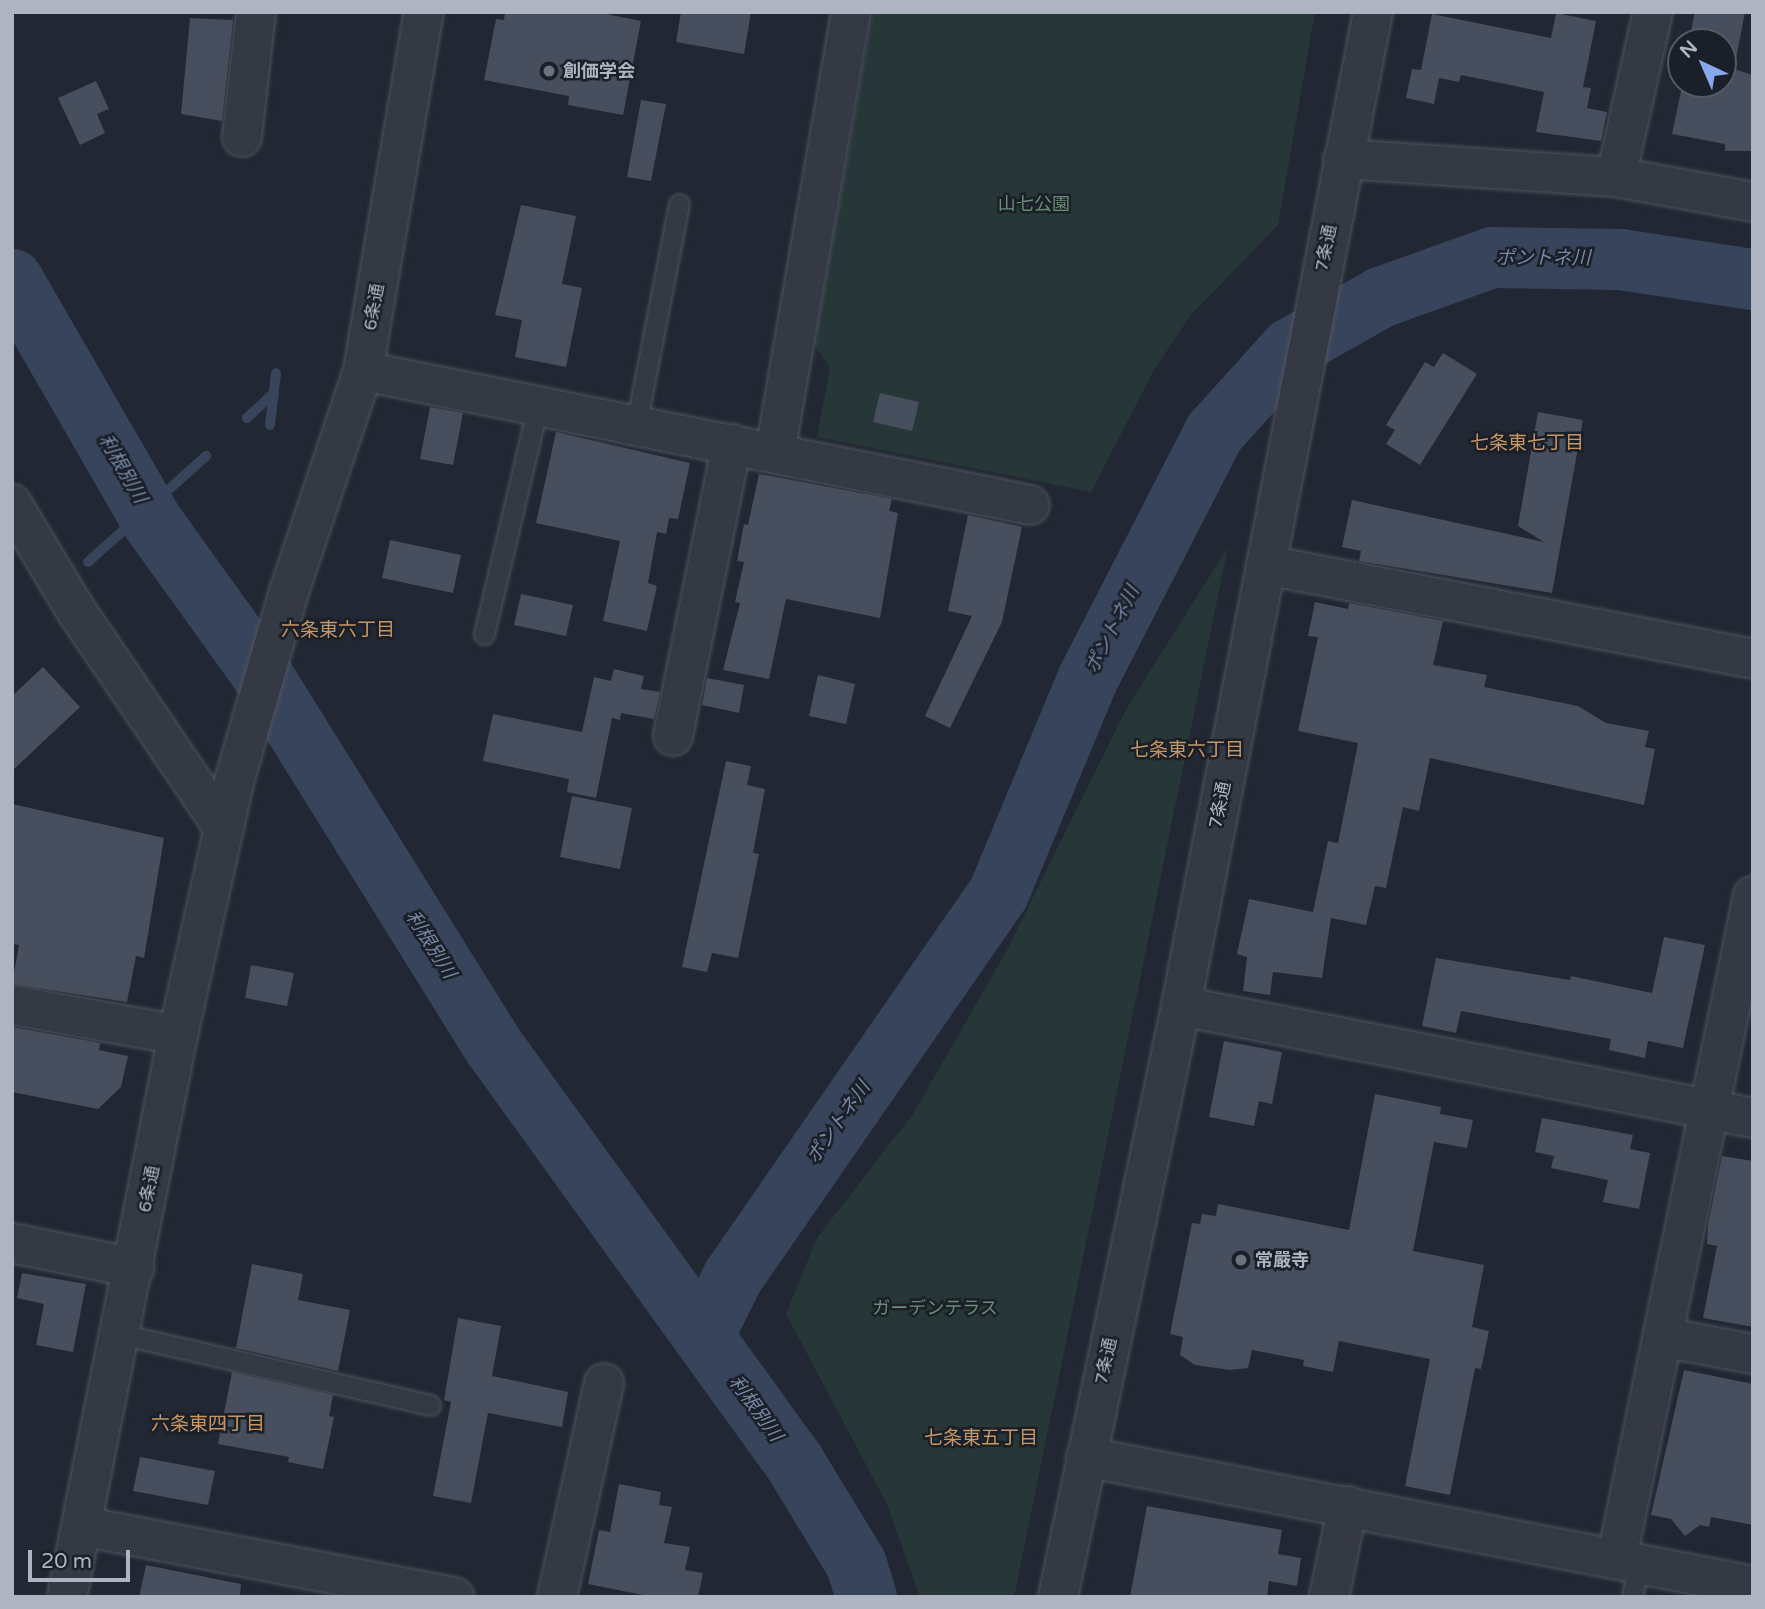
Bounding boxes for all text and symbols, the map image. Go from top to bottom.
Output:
north arrow [1667,28,1737,98]
text: N [1676,36,1702,63]
place label: 創価学会 [563,60,635,82]
marker: 創価学会 [541,63,557,79]
park label: 山七公園 [998,193,1070,215]
street label: 7条通 [1311,223,1341,273]
water label: ポントネ川 [1496,248,1590,270]
street label: 6条通 [359,282,389,332]
water label: 利根別川 [93,430,151,508]
district label: 七条東七丁目 [1470,433,1584,455]
water label: ポントネ川 [1081,583,1145,677]
district label: 六条東六丁目 [281,620,395,642]
district label: 七条東六丁目 [1130,740,1244,762]
street label: 7条通 [1205,780,1235,830]
water label: 利根別川 [400,907,460,983]
water label: ポントネ川 [802,1078,876,1168]
street label: 6条通 [134,1164,164,1214]
place label: 常嚴寺 [1255,1249,1309,1271]
marker: 常嚴寺 [1233,1252,1249,1268]
park label: ガーデンテラス [872,1297,998,1319]
street label: 7条通 [1091,1336,1121,1386]
water label: 利根別川 [723,1372,787,1446]
district label: 六条東四丁目 [151,1414,265,1436]
district label: 七条東五丁目 [924,1428,1038,1450]
scale bar [32,1536,133,1580]
text: 20 m [41,1549,92,1574]

